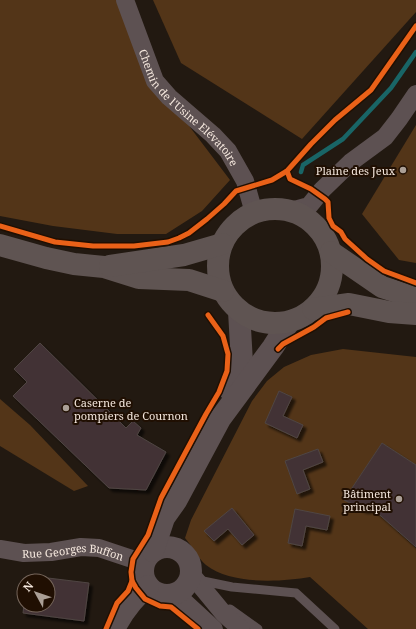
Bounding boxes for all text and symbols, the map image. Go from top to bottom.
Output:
street label: Chemin de l'Usine Elévatoire [136,47,242,168]
place label: Plaine des Jeux [316,163,396,178]
marker: Plaine des Jeux [398,165,408,175]
place label: Caserne de pompiers de Cournon [74,395,188,423]
marker: Caserne de pompiers de Cournon [61,403,71,413]
place label: Bâtiment principal [343,486,392,514]
marker: Bâtiment principal [394,494,404,504]
street label: Rue Georges Buffon [22,539,126,563]
north arrow [16,573,56,613]
text: N [19,578,37,594]

